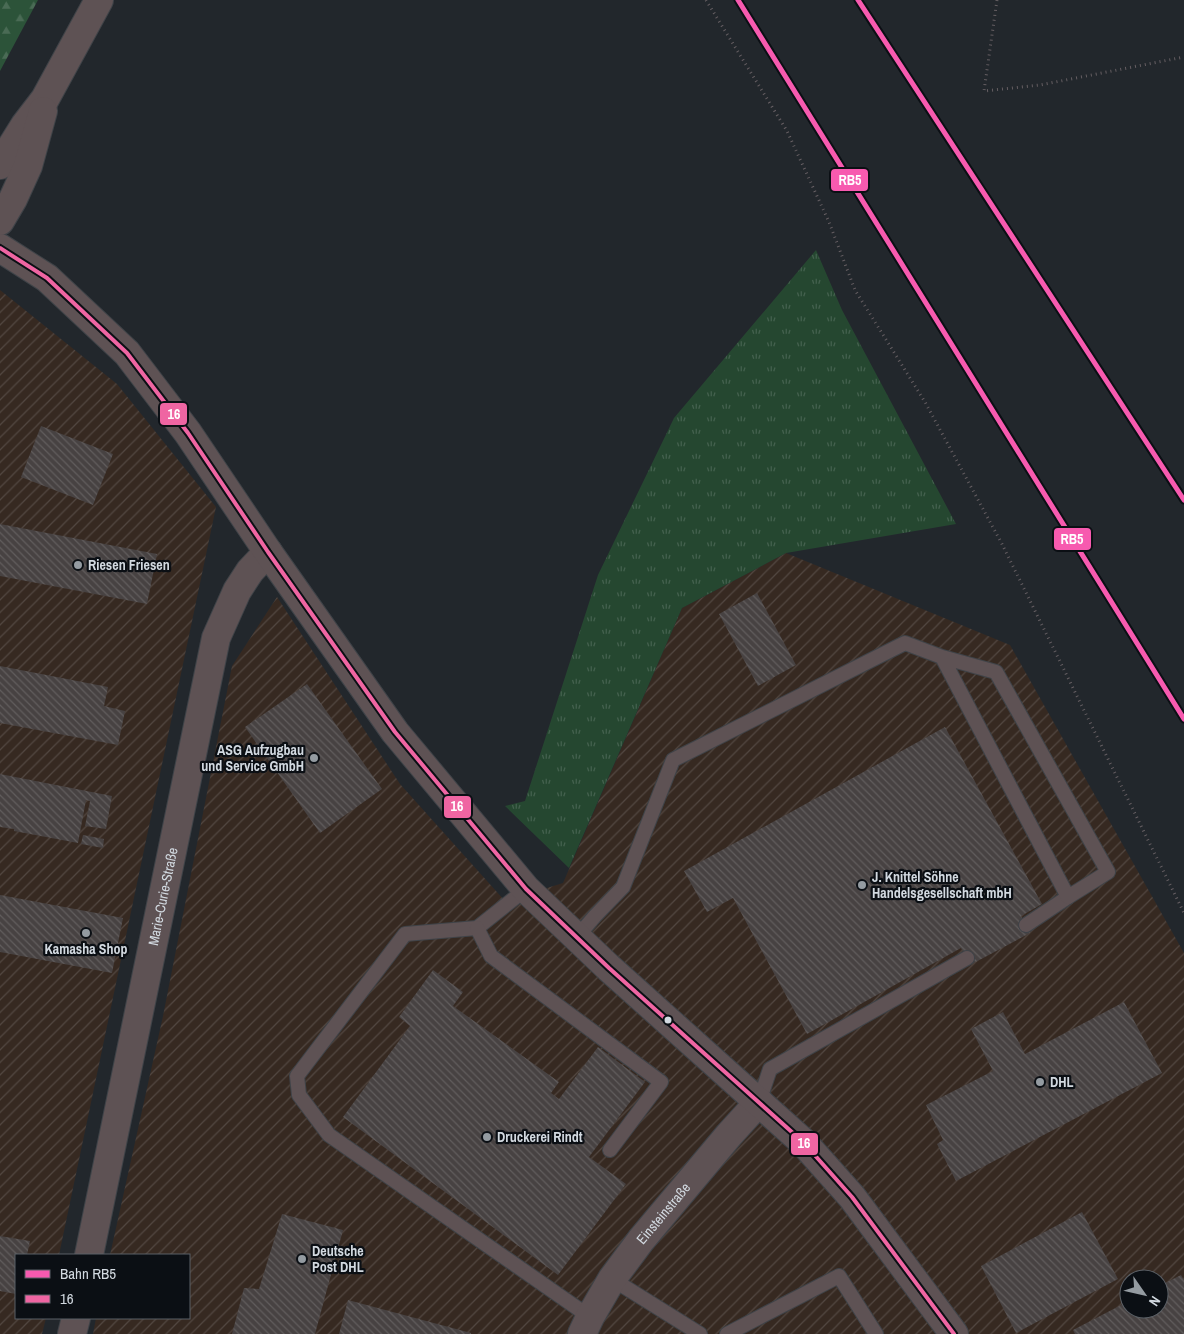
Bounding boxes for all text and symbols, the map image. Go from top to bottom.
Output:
line badge: RB5 [830,168,869,192]
text: RB5 [839,171,862,189]
line badge: 16 [159,402,188,426]
text: 16 [168,405,180,423]
line badge: RB5 [1053,527,1092,551]
text: RB5 [1061,530,1084,548]
place label: Riesen Friesen [88,556,170,574]
marker: Riesen Friesen [72,559,84,571]
place label: ASG Aufzugbau und Service GmbH [201,741,304,775]
marker: ASG Aufzugbau und Service GmbH [308,752,320,764]
line badge: 16 [443,795,472,819]
text: 16 [451,797,463,815]
street label: Marie-Curie-Straße [144,846,182,947]
place label: J. Knittel Söhne Handelsgesellschaft mbH [872,868,1012,902]
marker: J. Knittel Söhne Handelsgesellschaft mbH [856,879,868,891]
marker: Kamasha Shop [80,927,92,939]
place label: Kamasha Shop [45,940,127,958]
unlabelled marker [663,1015,673,1025]
place label: DHL [1050,1073,1074,1091]
marker: DHL [1034,1076,1046,1088]
place label: Druckerei Rindt [497,1128,583,1146]
marker: Druckerei Rindt [481,1131,493,1143]
line badge: 16 [790,1132,819,1156]
text: 16 [798,1134,810,1152]
street label: Einsteinstraße [632,1179,694,1248]
place label: Deutsche Post DHL [312,1242,364,1276]
marker: Deutsche Post DHL [296,1253,308,1265]
legend [15,1254,190,1319]
text: Bahn RB5 [60,1263,116,1284]
north arrow [1119,1269,1169,1319]
text: 16 [60,1288,74,1309]
text: N [1145,1293,1165,1310]

